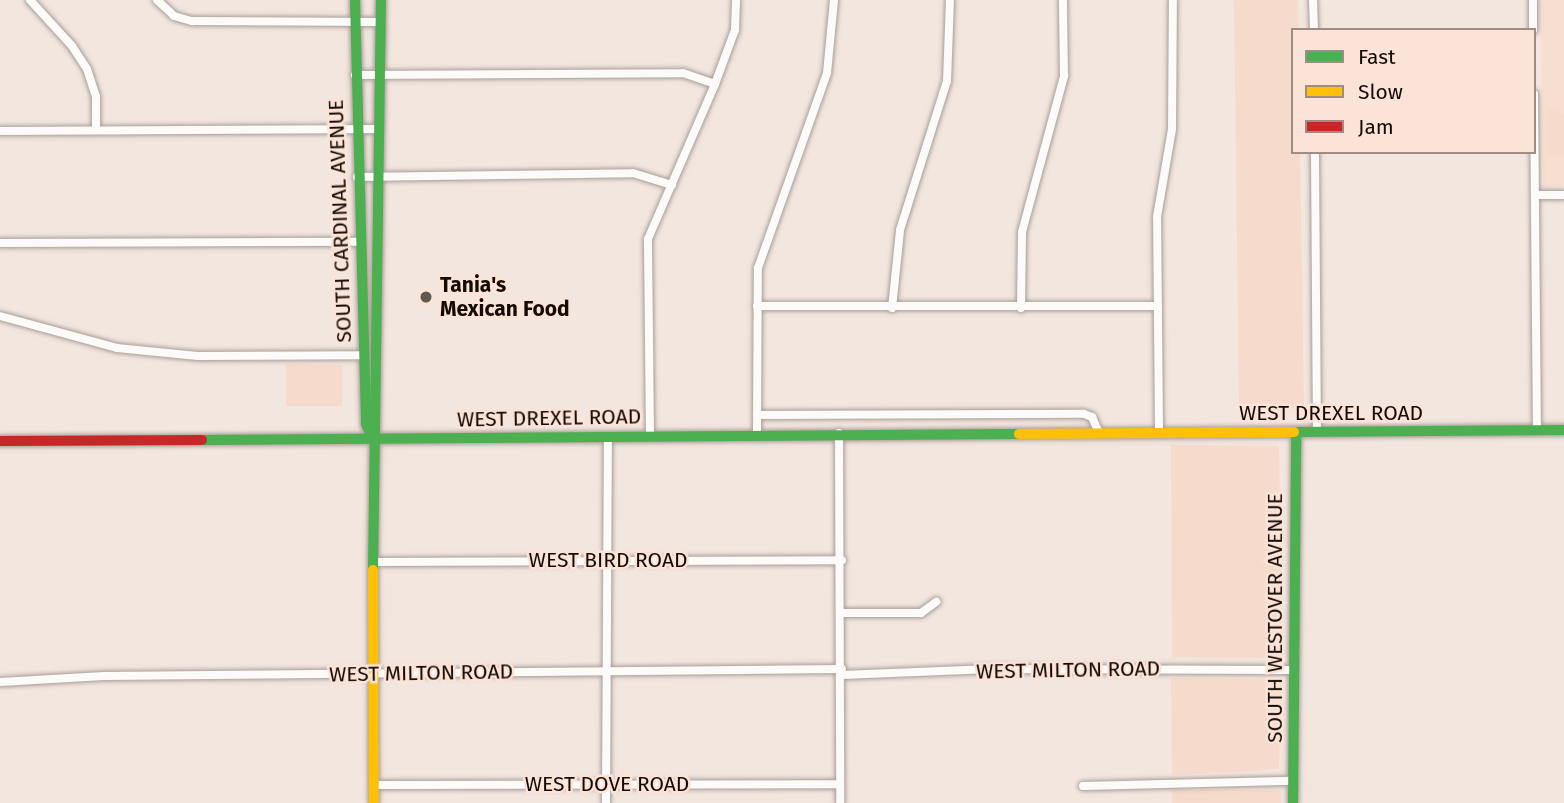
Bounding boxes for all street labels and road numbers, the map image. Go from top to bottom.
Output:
street label: SOUTH CARDINAL AVENUE [323,99,357,343]
street label: WEST DREXEL ROAD [1239,400,1423,426]
street label: WEST DREXEL ROAD [457,404,641,432]
street label: SOUTH WESTOVER AVENUE [1262,493,1288,743]
street label: WEST BIRD ROAD [529,547,687,573]
street label: WEST MILTON ROAD [976,656,1160,684]
street label: WEST MILTON ROAD [329,659,513,687]
street label: WEST DOVE ROAD [525,771,689,797]

